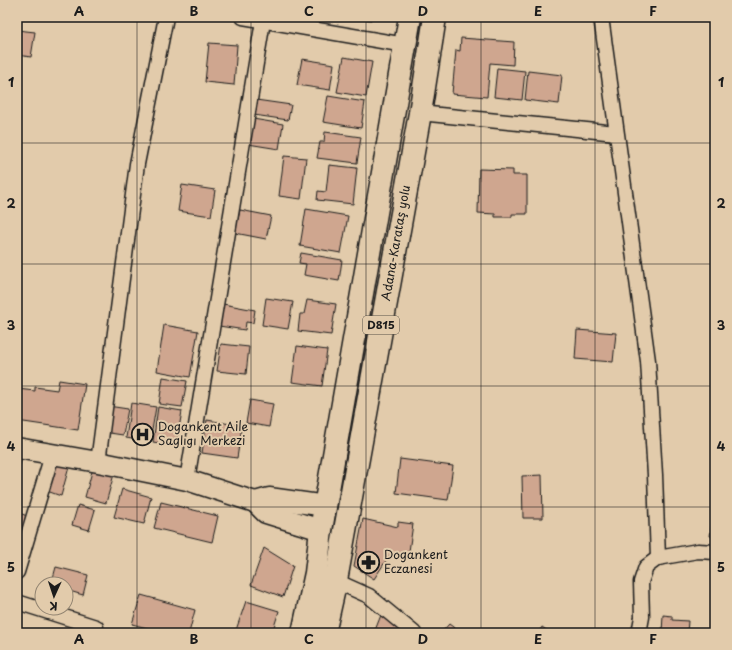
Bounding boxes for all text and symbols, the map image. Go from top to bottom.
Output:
text: A [74,1,84,20]
text: B [190,1,199,20]
text: C [304,1,314,20]
text: D [418,1,428,20]
text: E [534,1,542,20]
text: F [649,1,657,20]
text: 1 [8,72,14,91]
text: 1 [718,72,724,91]
street label: Adana-Karataş yolu [376,183,414,302]
text: 2 [6,193,16,212]
text: 2 [716,193,726,212]
text: 3 [7,315,16,334]
text: 3 [717,315,726,334]
road number: D815 [363,316,399,334]
place label: Dogankent Aile Saglıgı Merkezi [158,417,249,449]
hospital icon: Dogankent Aile Saglıgı Merkezi [130,421,156,447]
text: 4 [7,436,16,455]
text: 4 [717,436,726,455]
place label: Dogankent Eczanesi [384,545,448,577]
pharmacy icon: Dogankent Eczanesi [356,549,382,575]
text: 5 [7,557,15,576]
text: 5 [717,557,725,576]
north arrow [34,576,74,616]
text: K [49,598,58,615]
text: A [74,629,84,648]
text: B [190,629,199,648]
text: C [304,629,314,648]
text: D [418,629,428,648]
text: E [534,629,542,648]
text: F [649,629,657,648]

